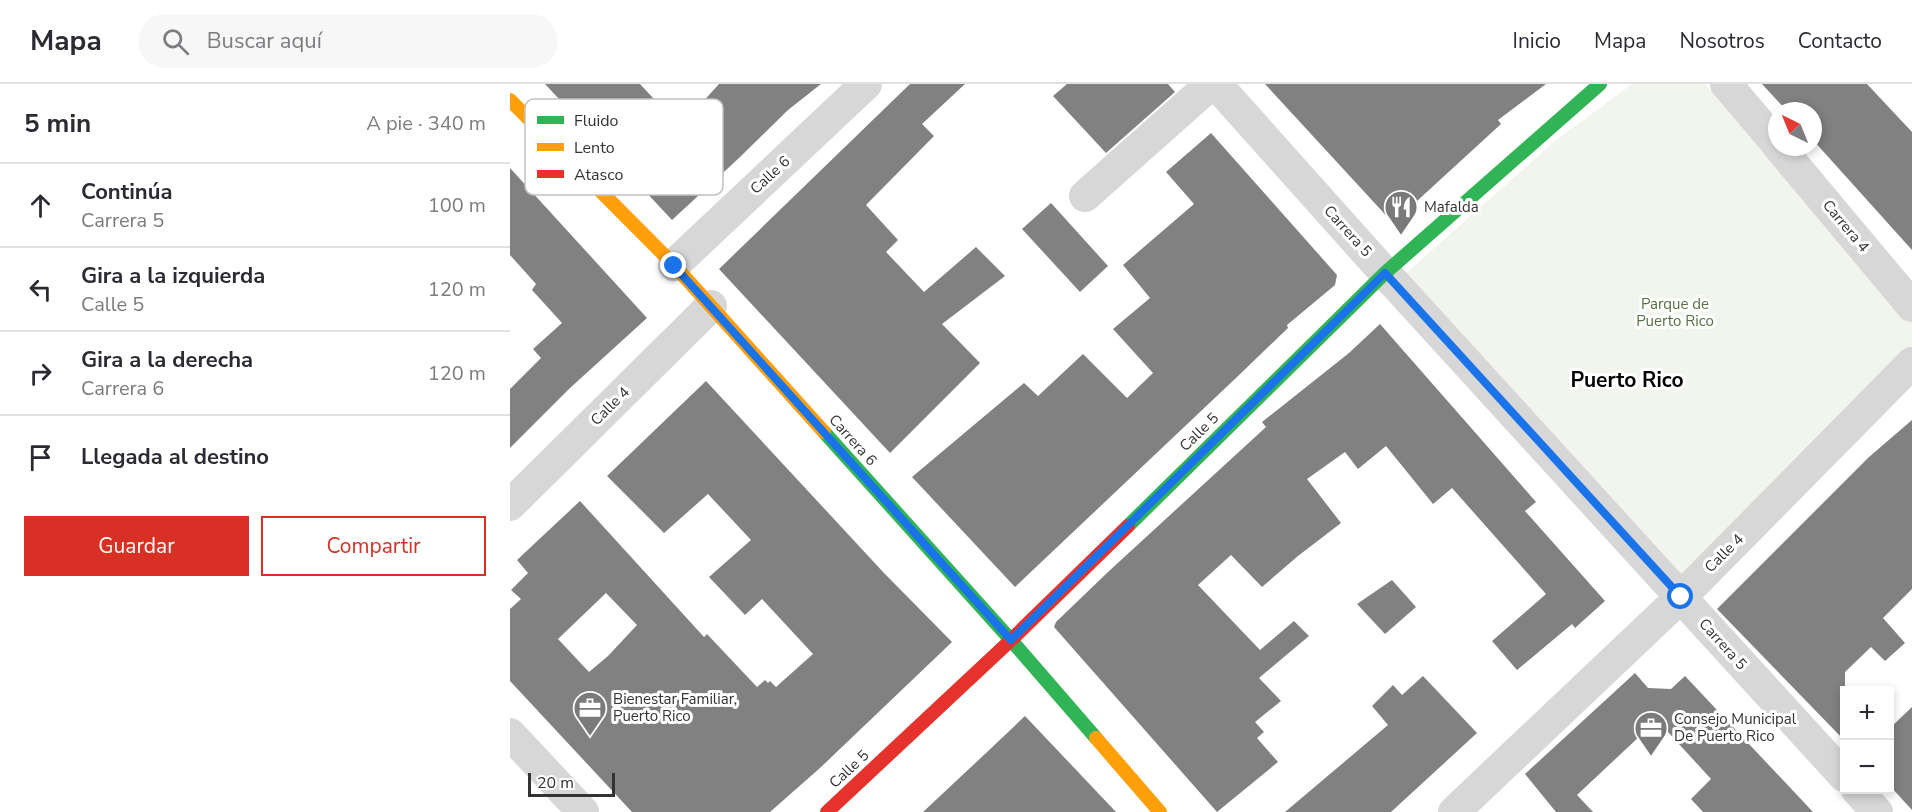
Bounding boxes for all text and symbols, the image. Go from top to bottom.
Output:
search box [138,14,558,68]
text: Mapa [30,22,102,60]
icon: search [159,25,192,58]
text: Buscar aquí [207,26,322,56]
text: Inicio [1513,27,1561,55]
text: Mapa [1594,27,1646,55]
text: Nosotros [1679,27,1765,55]
text: Contacto [1798,27,1882,55]
legend [525,99,723,195]
north arrow [1768,102,1822,156]
text: 5 min [24,106,91,141]
text: A pie · 340 m [366,110,486,137]
text: Fluido [574,110,619,132]
text: Lento [574,137,615,159]
street label: Calle 6 [746,152,794,198]
text: Atasco [574,164,623,186]
text: Continúa [81,177,172,207]
icon: ahead [24,189,57,222]
restaurant icon: Mafalda [1383,189,1419,236]
text: 100 m [428,192,486,219]
street label: Carrera 4 [1818,196,1874,256]
place label: Mafalda [1424,197,1479,217]
street label: Carrera 5 [1320,201,1376,261]
text: Carrera 5 [81,207,164,234]
route end [660,252,686,278]
text: Gira a la izquierda [81,261,265,291]
icon: left [24,273,57,306]
text: 120 m [428,276,486,303]
text: Calle 5 [81,291,144,318]
park label: Parque de Puerto Rico [1636,294,1714,331]
text: Gira a la derecha [81,345,253,375]
icon: right [24,357,57,390]
text: 120 m [428,360,486,387]
district label: Puerto Rico [1570,366,1684,394]
text: Carrera 6 [81,375,164,402]
street label: Calle 4 [586,382,634,430]
street label: Calle 5 [1175,408,1223,456]
street label: Carrera 6 [825,410,881,470]
icon: arrive [24,441,57,474]
text: Llegada al destino [81,442,269,472]
button: Guardar [24,516,249,576]
button: Compartir [261,516,486,576]
street label: Calle 4 [1700,529,1748,577]
route start [1667,583,1693,609]
street label: Carrera 5 [1695,614,1751,674]
map controls [1840,686,1894,794]
button: + [1840,686,1894,740]
place label: Bienestar Familiar, Puerto Rico [613,689,737,726]
office icon: Bienestar Familiar, Puerto Rico [572,690,608,737]
place label: Consejo Municipal De Puerto Rico [1674,709,1797,746]
office icon: Consejo Municipal De Puerto Rico [1633,710,1669,757]
button: − [1840,740,1894,794]
street label: Calle 5 [825,746,873,792]
scale bar [528,770,615,798]
text: 20 m [537,772,574,794]

